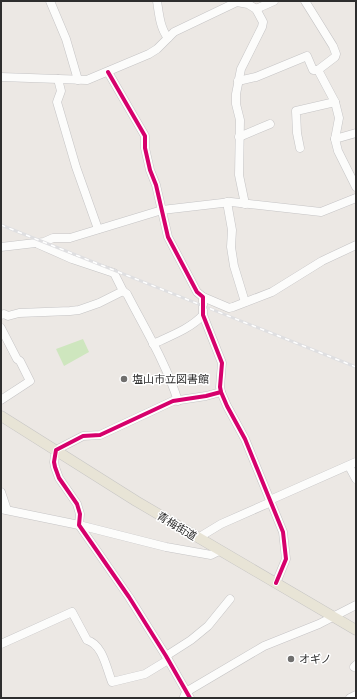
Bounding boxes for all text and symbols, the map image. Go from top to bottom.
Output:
place label: 塩山市立図書館 [132,372,209,386]
marker: 塩山市立図書館 [119,374,129,384]
street label: 青梅街道 [155,509,199,543]
place label: オギノ [299,652,332,666]
marker: オギノ [286,654,296,664]

